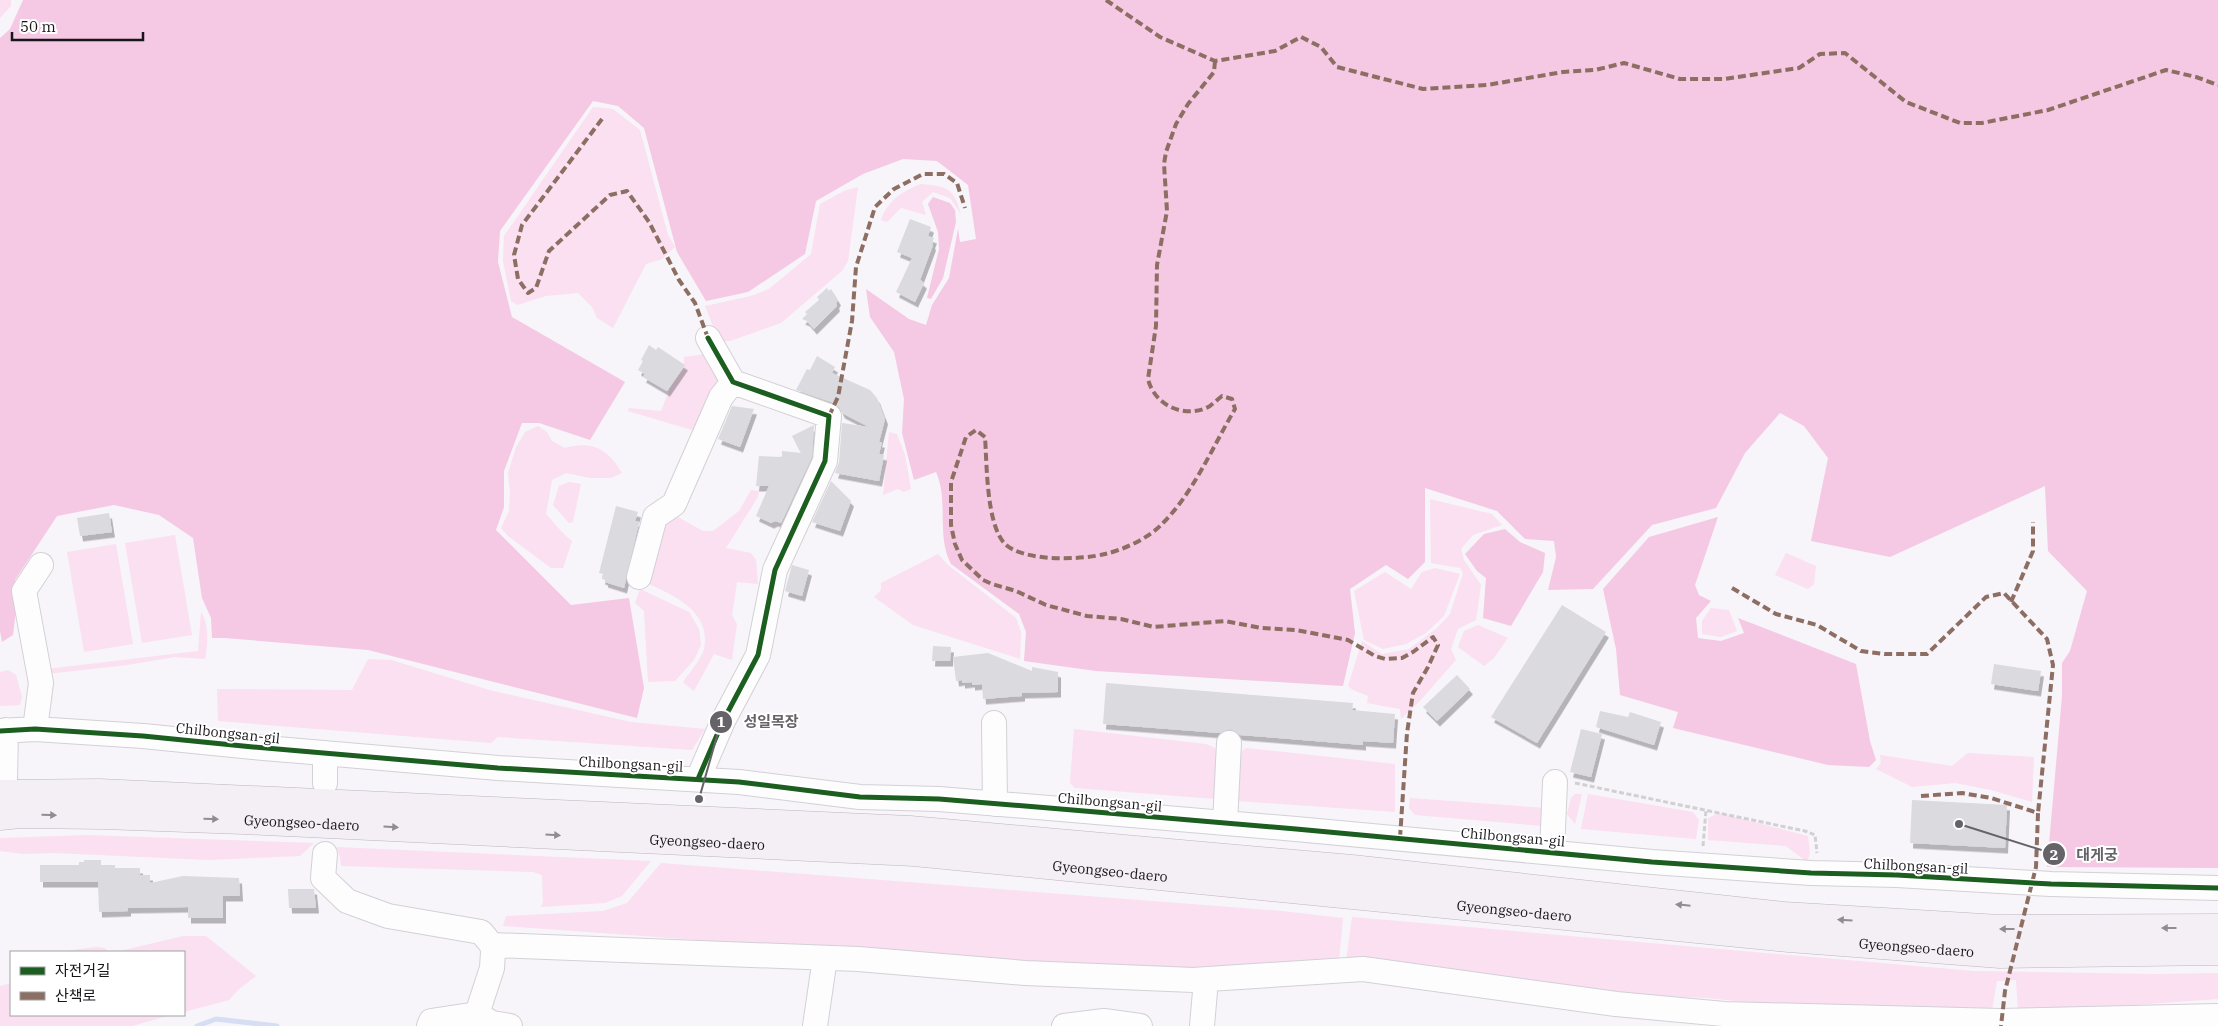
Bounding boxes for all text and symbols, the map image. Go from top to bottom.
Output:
scale bar [12,10,144,42]
text: 50 m [20,17,56,36]
callout: 성일목장 [708,707,809,737]
text: 1 [716,712,726,731]
text: 성일목장 [743,712,799,731]
street label: Chilbongsan-gil [175,719,281,747]
street label: Chilbongsan-gil [578,752,684,776]
street label: Chilbongsan-gil [1057,788,1163,816]
one-way arrow [41,811,57,819]
street label: Gyeongseo-daero [244,811,360,835]
one-way arrow [203,815,219,823]
one-way arrow [383,823,399,831]
street label: Chilbongsan-gil [1460,823,1566,851]
street label: Gyeongseo-daero [649,830,766,854]
one-way arrow [546,831,562,839]
callout: 대게궁 [2041,839,2128,869]
text: 2 [2049,845,2059,864]
text: 대게궁 [2076,845,2118,864]
street label: Chilbongsan-gil [1863,854,1969,878]
street label: Gyeongseo-daero [1052,857,1169,886]
street label: Gyeongseo-daero [1456,896,1573,926]
one-way arrow [1674,901,1690,909]
one-way arrow [1836,915,1852,923]
one-way arrow [1999,924,2015,932]
one-way arrow [2161,924,2177,932]
street label: Gyeongseo-daero [1858,934,1975,961]
legend [10,951,185,1016]
text: 자전거길 [55,961,110,980]
text: 산책로 [55,986,96,1005]

